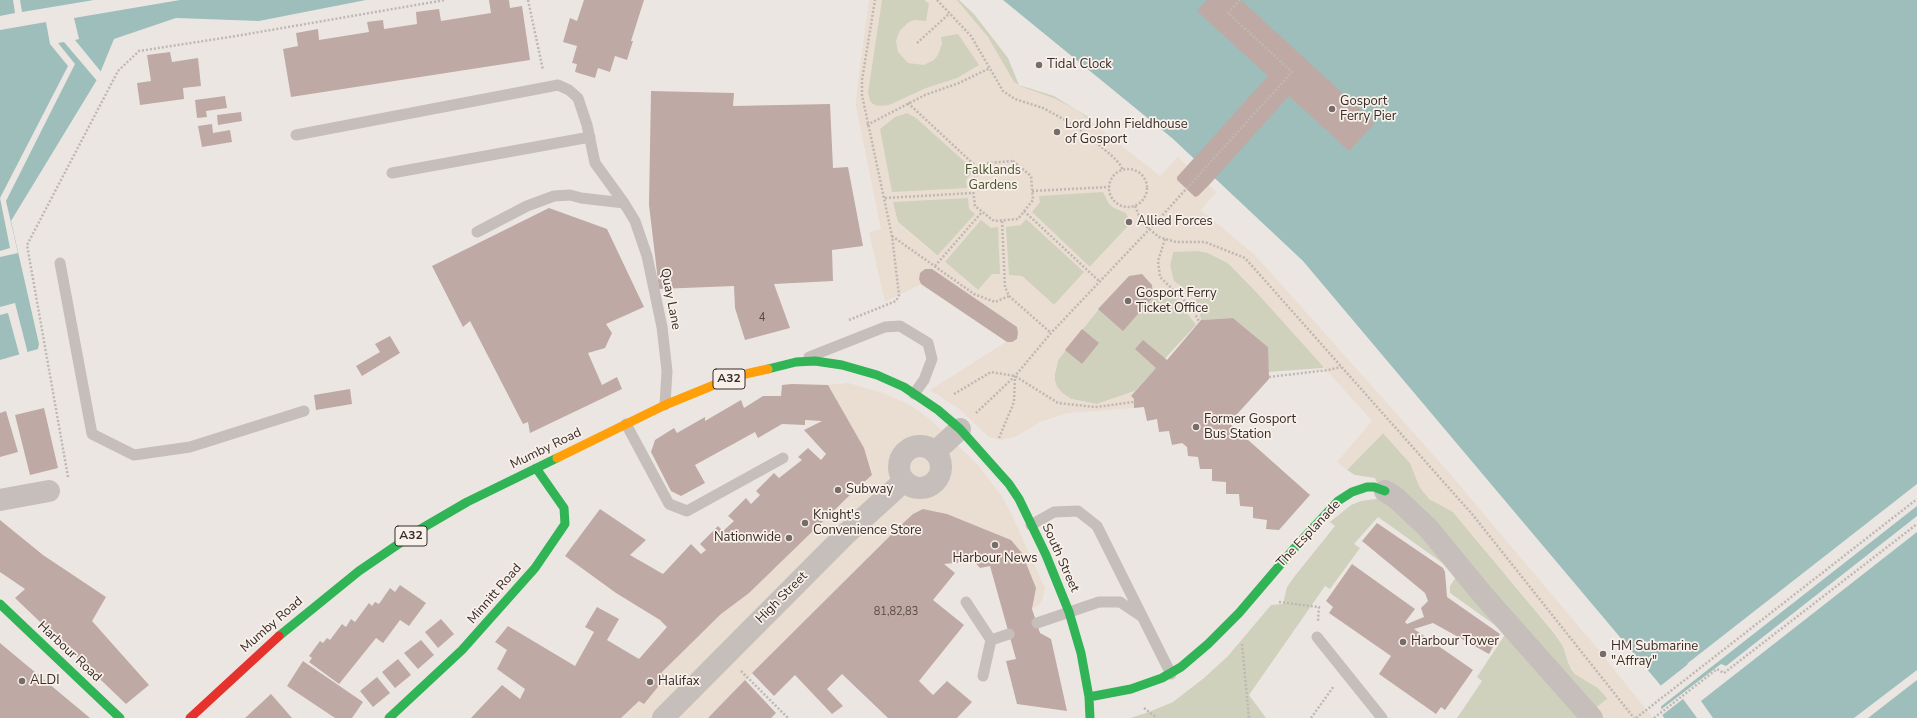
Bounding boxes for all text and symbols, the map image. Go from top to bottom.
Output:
place label: Tidal Clock [1047,57,1112,73]
marker: Tidal Clock [1034,60,1044,70]
place label: Gosport Ferry Pier [1340,94,1396,125]
marker: Gosport Ferry Pier [1327,104,1337,114]
place label: Lord John Fieldhouse of Gosport [1065,117,1188,148]
marker: Lord John Fieldhouse of Gosport [1052,127,1062,137]
park label: Falklands Gardens [965,163,1021,194]
place label: Allied Forces [1137,214,1213,230]
marker: Allied Forces [1124,217,1134,227]
street label: Quay Lane [656,267,684,331]
place label: Gosport Ferry Ticket Office [1136,286,1217,317]
marker: Gosport Ferry Ticket Office [1123,296,1133,306]
house number: 4 [759,311,765,325]
road number: A32 [713,369,745,389]
place label: Former Gosport Bus Station [1204,412,1296,443]
marker: Former Gosport Bus Station [1191,422,1201,432]
street label: Mumby Road [508,425,584,473]
place label: Subway [846,482,893,498]
marker: Subway [833,485,843,495]
street label: The Esplanade [1274,497,1344,571]
place label: Knight's Convenience Store [813,508,921,539]
marker: Knight's Convenience Store [800,518,810,528]
street label: South Street [1038,521,1082,595]
road number: A32 [395,526,427,546]
place label: Nationwide [714,530,781,546]
marker: Nationwide [784,533,794,543]
marker: Harbour News [990,540,1000,550]
place label: Harbour News [952,551,1038,567]
street label: Minnitt Road [465,561,525,627]
street label: High Street [753,569,811,627]
street label: Mumby Road [238,594,306,656]
house number: 81,82,83 [874,605,918,619]
street label: Harbour Road [34,618,104,686]
place label: Harbour Tower [1411,634,1499,650]
marker: Harbour Tower [1398,637,1408,647]
place label: HM Submarine "Affray" [1611,639,1698,670]
marker: HM Submarine "Affray" [1598,649,1608,659]
place label: ALDI [30,673,60,689]
place label: Halifax [658,674,700,690]
marker: ALDI [17,676,27,686]
marker: Halifax [645,677,655,687]

